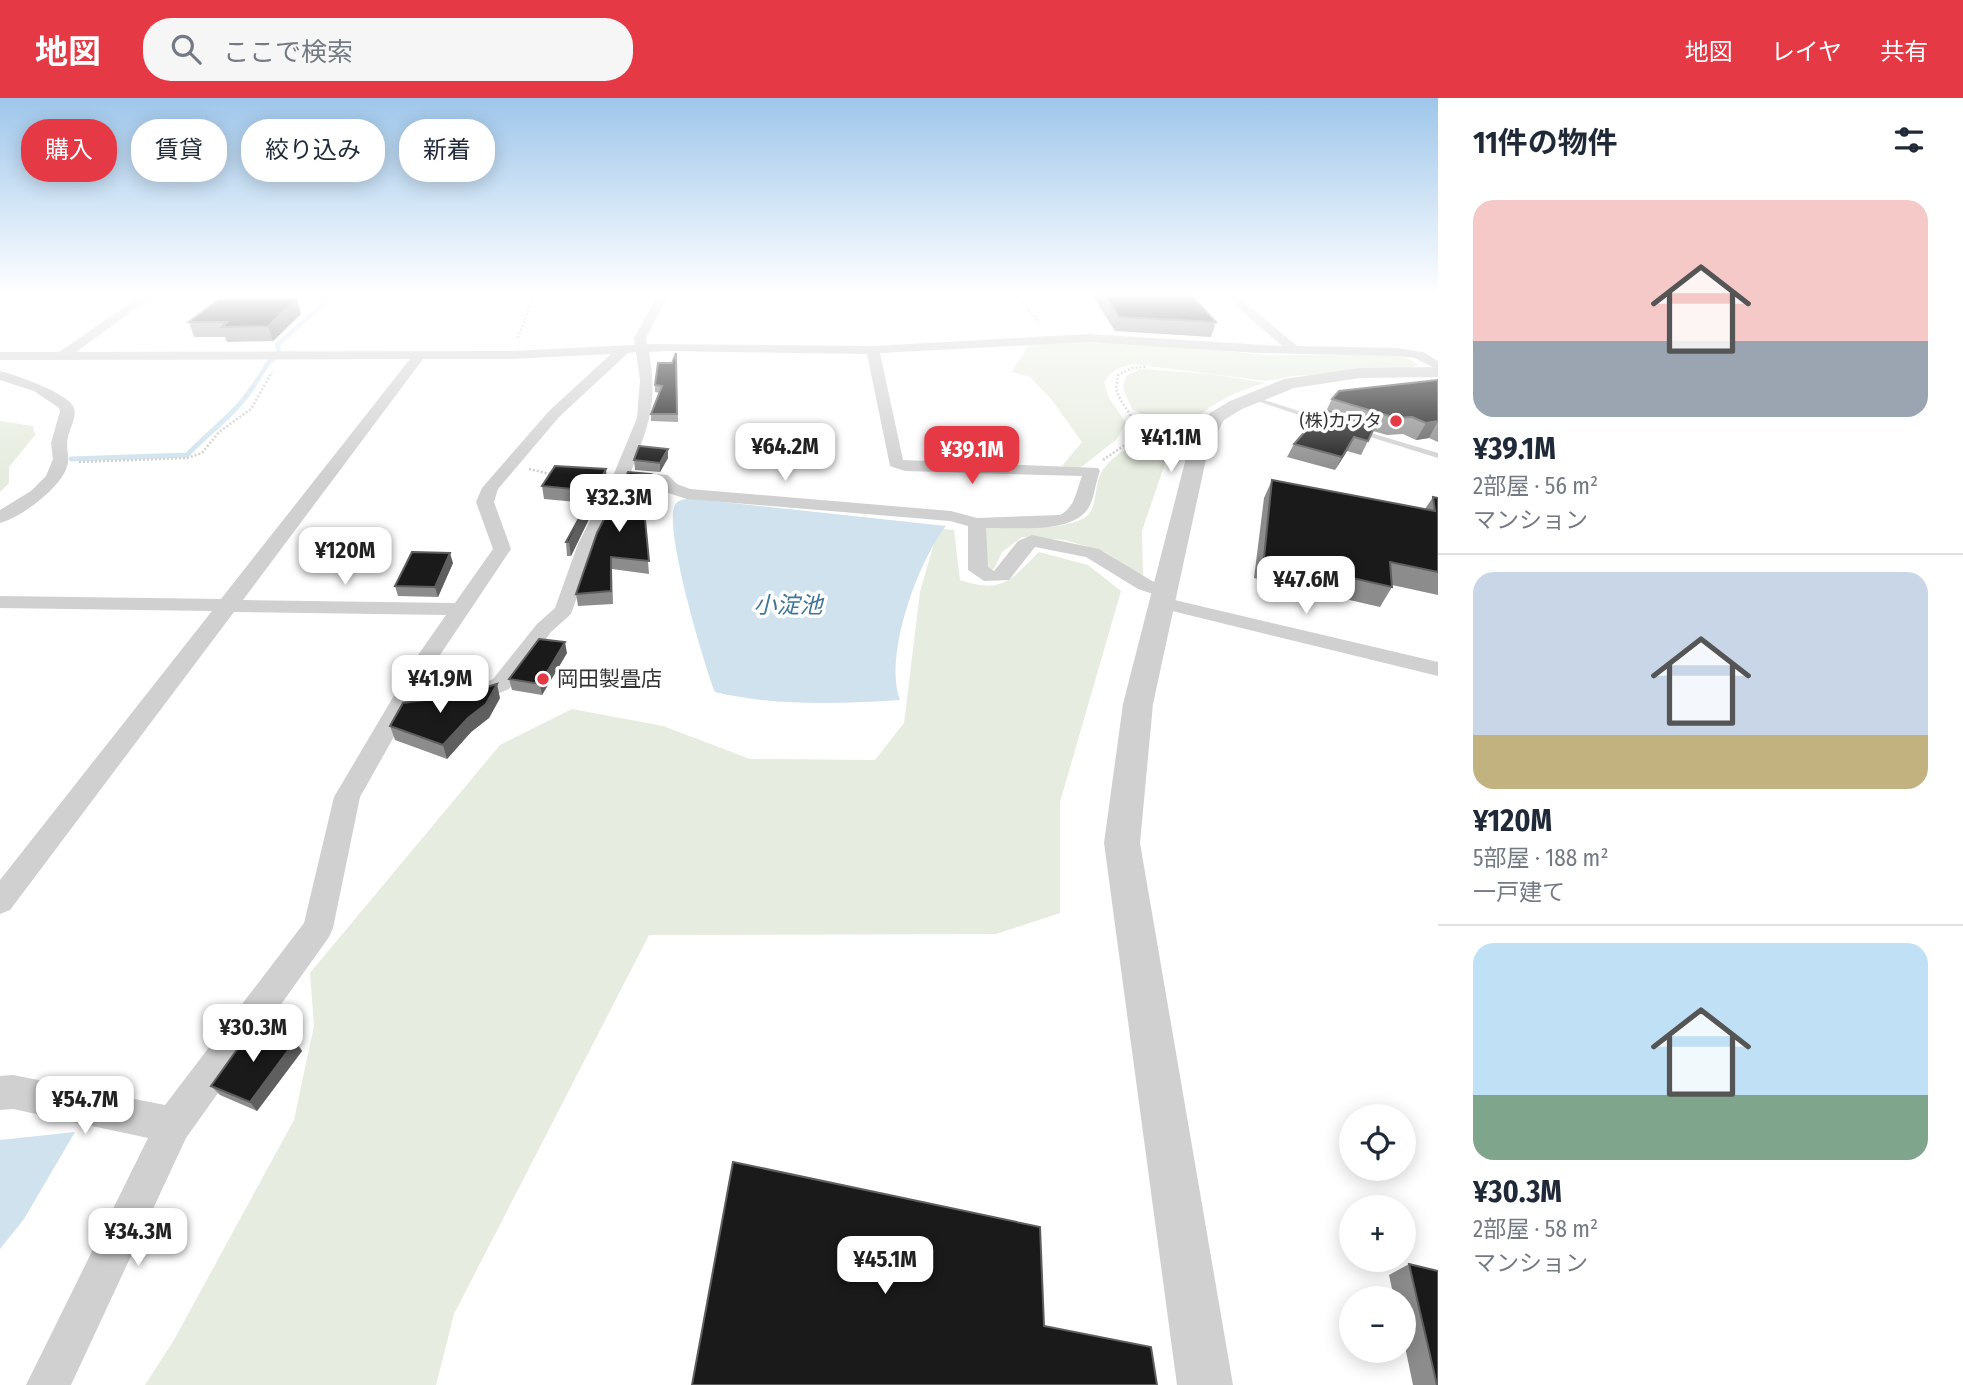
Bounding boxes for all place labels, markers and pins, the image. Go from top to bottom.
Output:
place label: (株)カワタ [1299,410,1382,432]
marker: (株)カワタ [1388,413,1404,429]
pin: ¥41.1M [1114,414,1228,474]
pin: ¥64.2M [728,424,842,483]
pin: ¥39.1M [915,426,1029,486]
pin: ¥32.3M [562,474,676,534]
pin: ¥120M [296,528,394,587]
pin: ¥47.6M [1249,556,1363,616]
pin: ¥41.9M [383,656,497,715]
place label: 岡田製畳店 [557,666,662,692]
marker: 岡田製畳店 [535,671,551,687]
pin: ¥30.3M [196,1004,310,1064]
pin: ¥54.7M [28,1076,142,1136]
pin: ¥34.3M [81,1208,195,1268]
pin: ¥45.1M [828,1236,942,1296]

